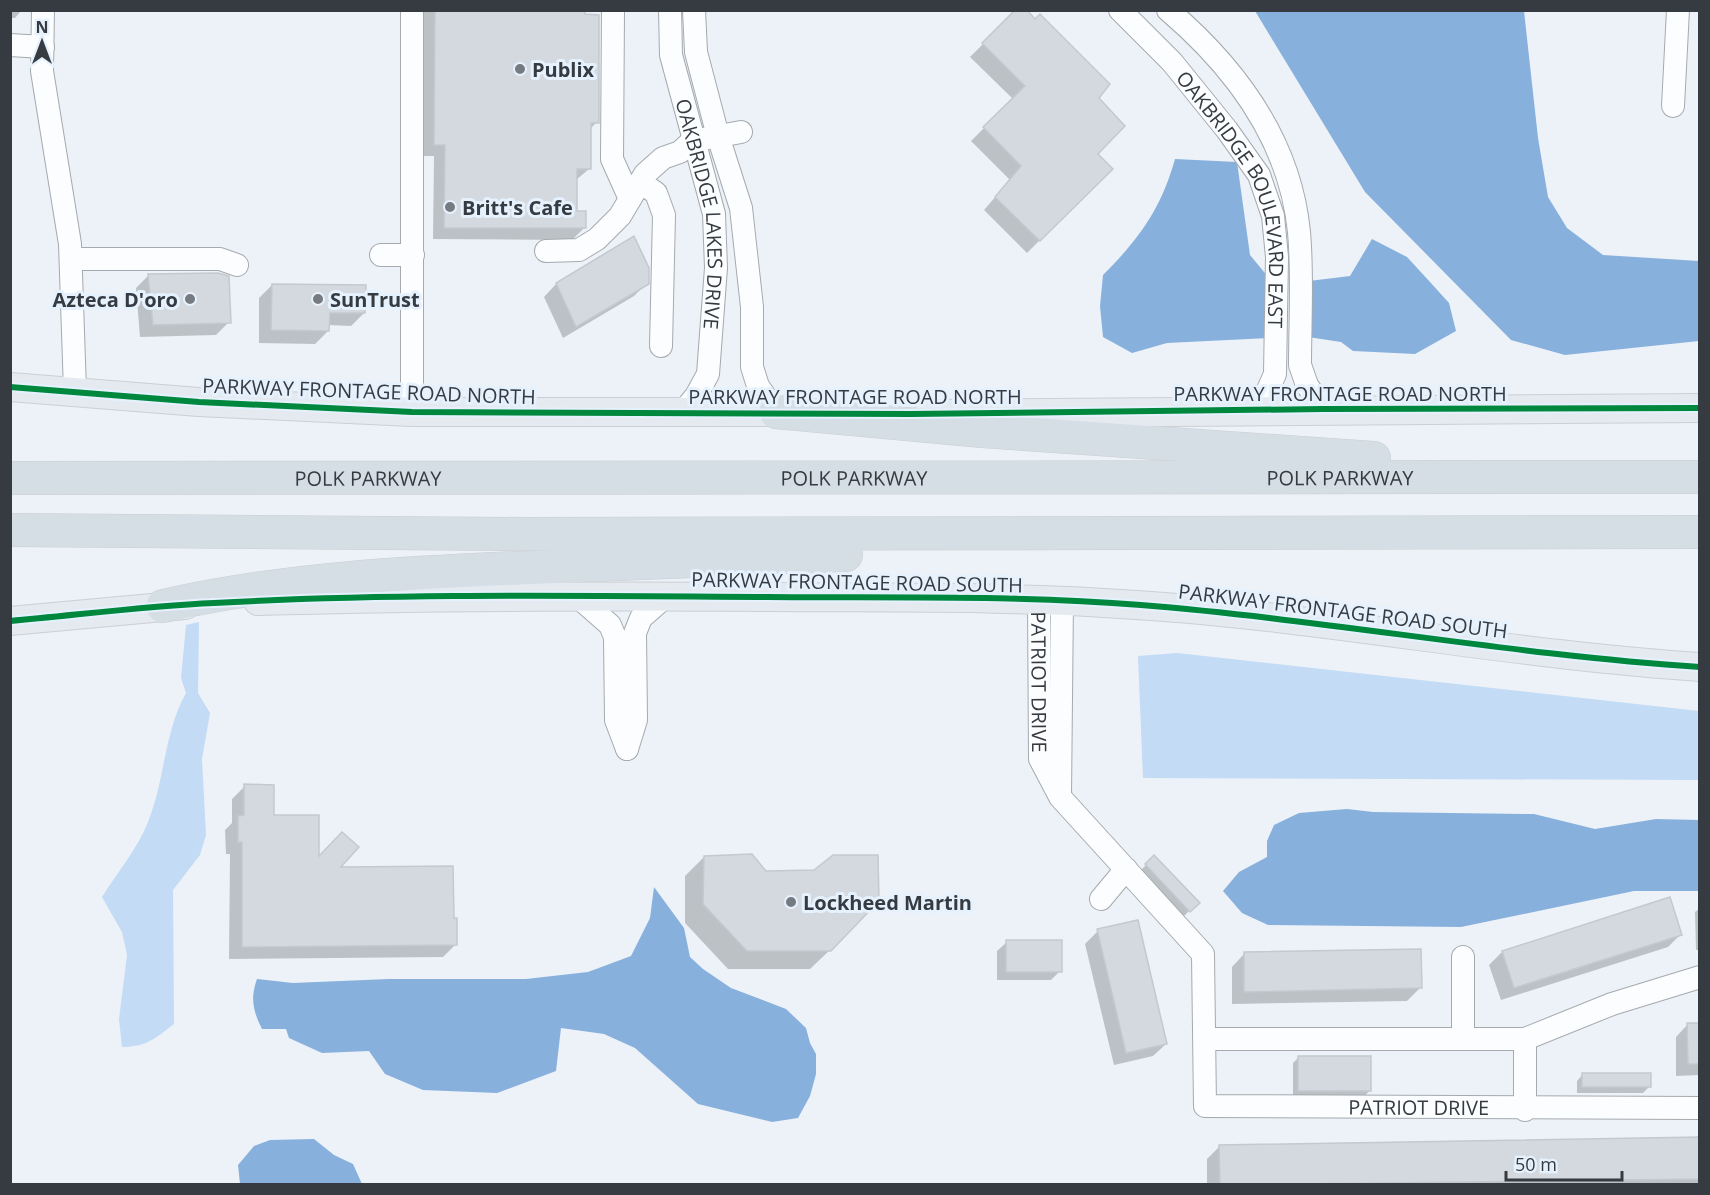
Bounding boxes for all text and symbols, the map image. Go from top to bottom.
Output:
north arrow [12,12,72,72]
text: N [35,16,49,38]
place label: Publix [532,56,595,83]
marker: Publix [513,62,527,76]
street label: OAKBRIDGE BOULEVARD EAST [1171,65,1291,328]
street label: OAKBRIDGE LAKES DRIVE [670,95,730,331]
place label: Britt's Cafe [462,194,573,221]
marker: Britt's Cafe [443,200,457,214]
place label: Azteca D'oro [52,286,178,313]
place label: SunTrust [330,286,420,313]
marker: Azteca D'oro [183,292,197,306]
marker: SunTrust [311,292,325,306]
street label: PARKWAY FRONTAGE ROAD NORTH [202,372,536,410]
street label: PARKWAY FRONTAGE ROAD NORTH [1173,380,1507,407]
street label: PARKWAY FRONTAGE ROAD NORTH [688,383,1022,410]
street label: POLK PARKWAY [294,464,442,491]
street label: POLK PARKWAY [780,464,928,491]
street label: POLK PARKWAY [1266,464,1414,491]
street label: PARKWAY FRONTAGE ROAD SOUTH [691,566,1023,598]
street label: PARKWAY FRONTAGE ROAD SOUTH [1177,577,1509,645]
street label: PATRIOT DRIVE [1026,611,1053,753]
place label: Lockheed Martin [803,889,972,916]
marker: Lockheed Martin [784,895,798,909]
street label: PATRIOT DRIVE [1348,1093,1489,1121]
scale bar [1506,1144,1622,1182]
text: 50 m [1515,1152,1557,1176]

